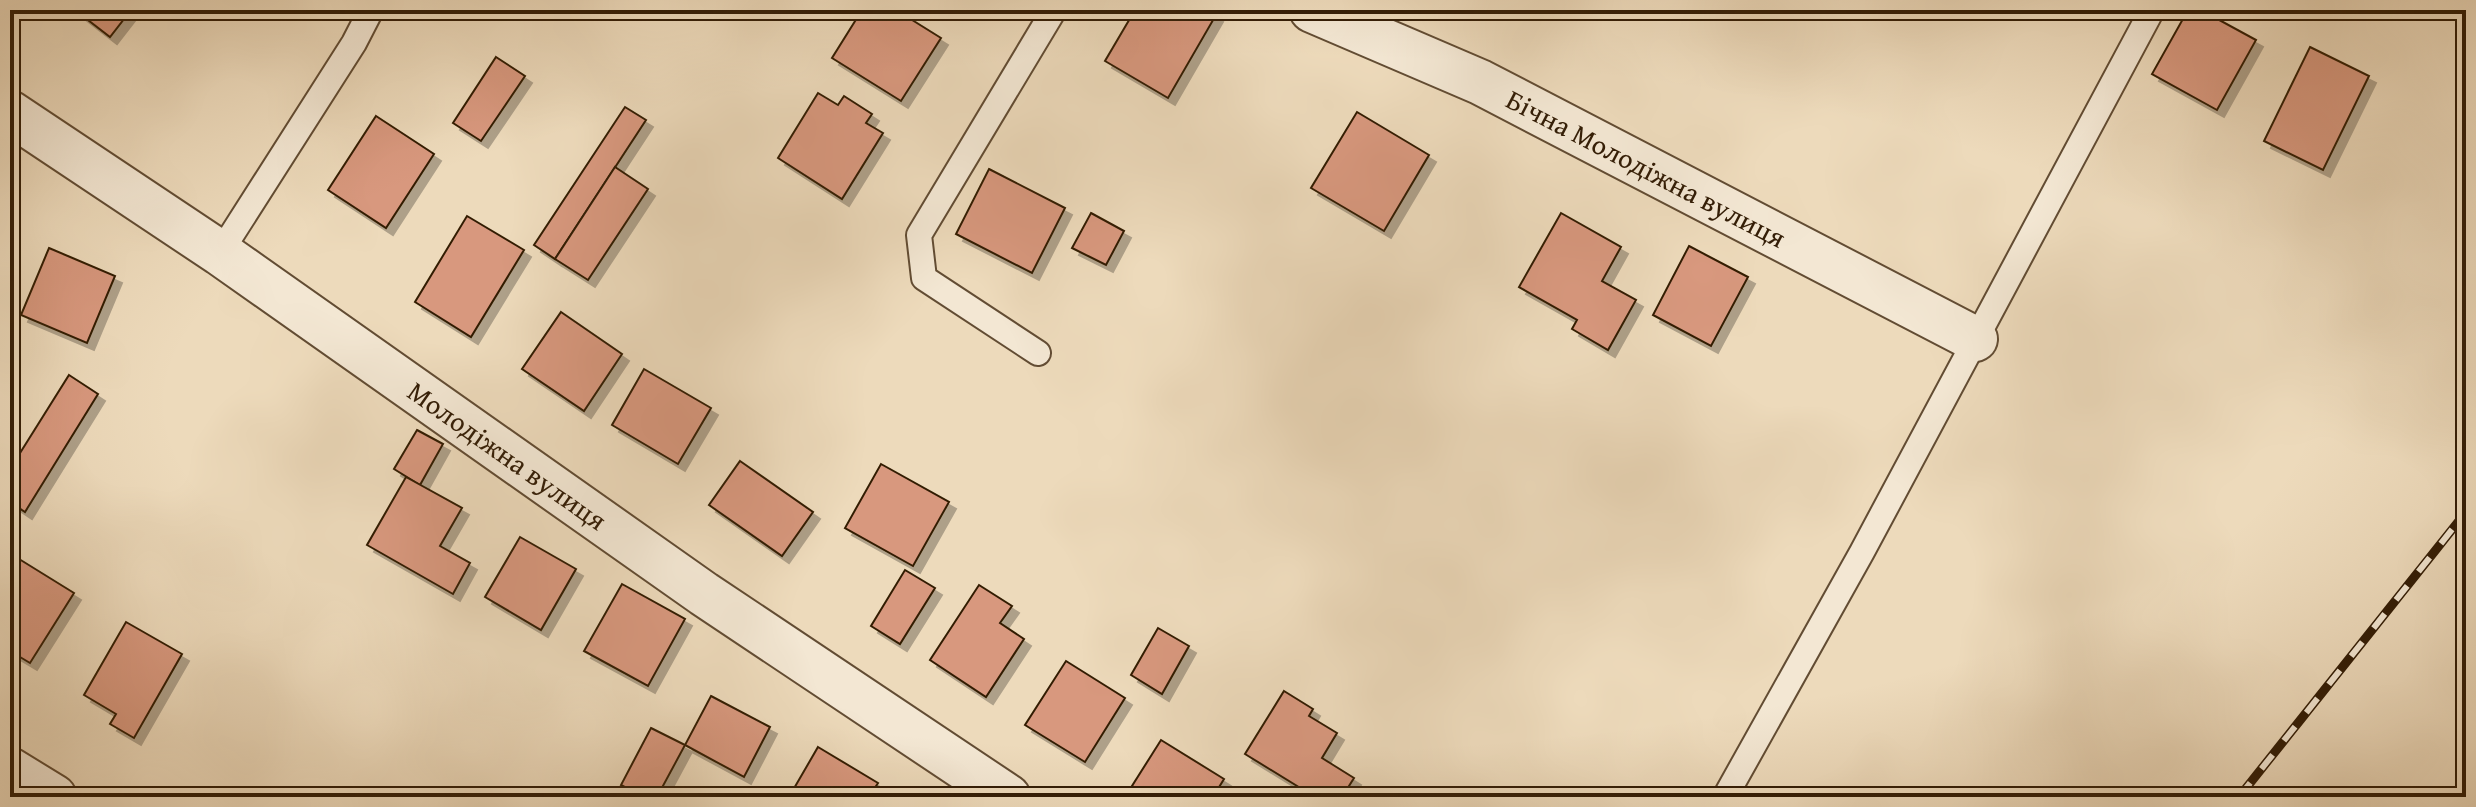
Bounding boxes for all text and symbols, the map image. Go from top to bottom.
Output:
street label: Бічна Молодіжна вулиця [1499,78,1793,257]
street label: Молодіжна вулиця [400,371,616,540]

